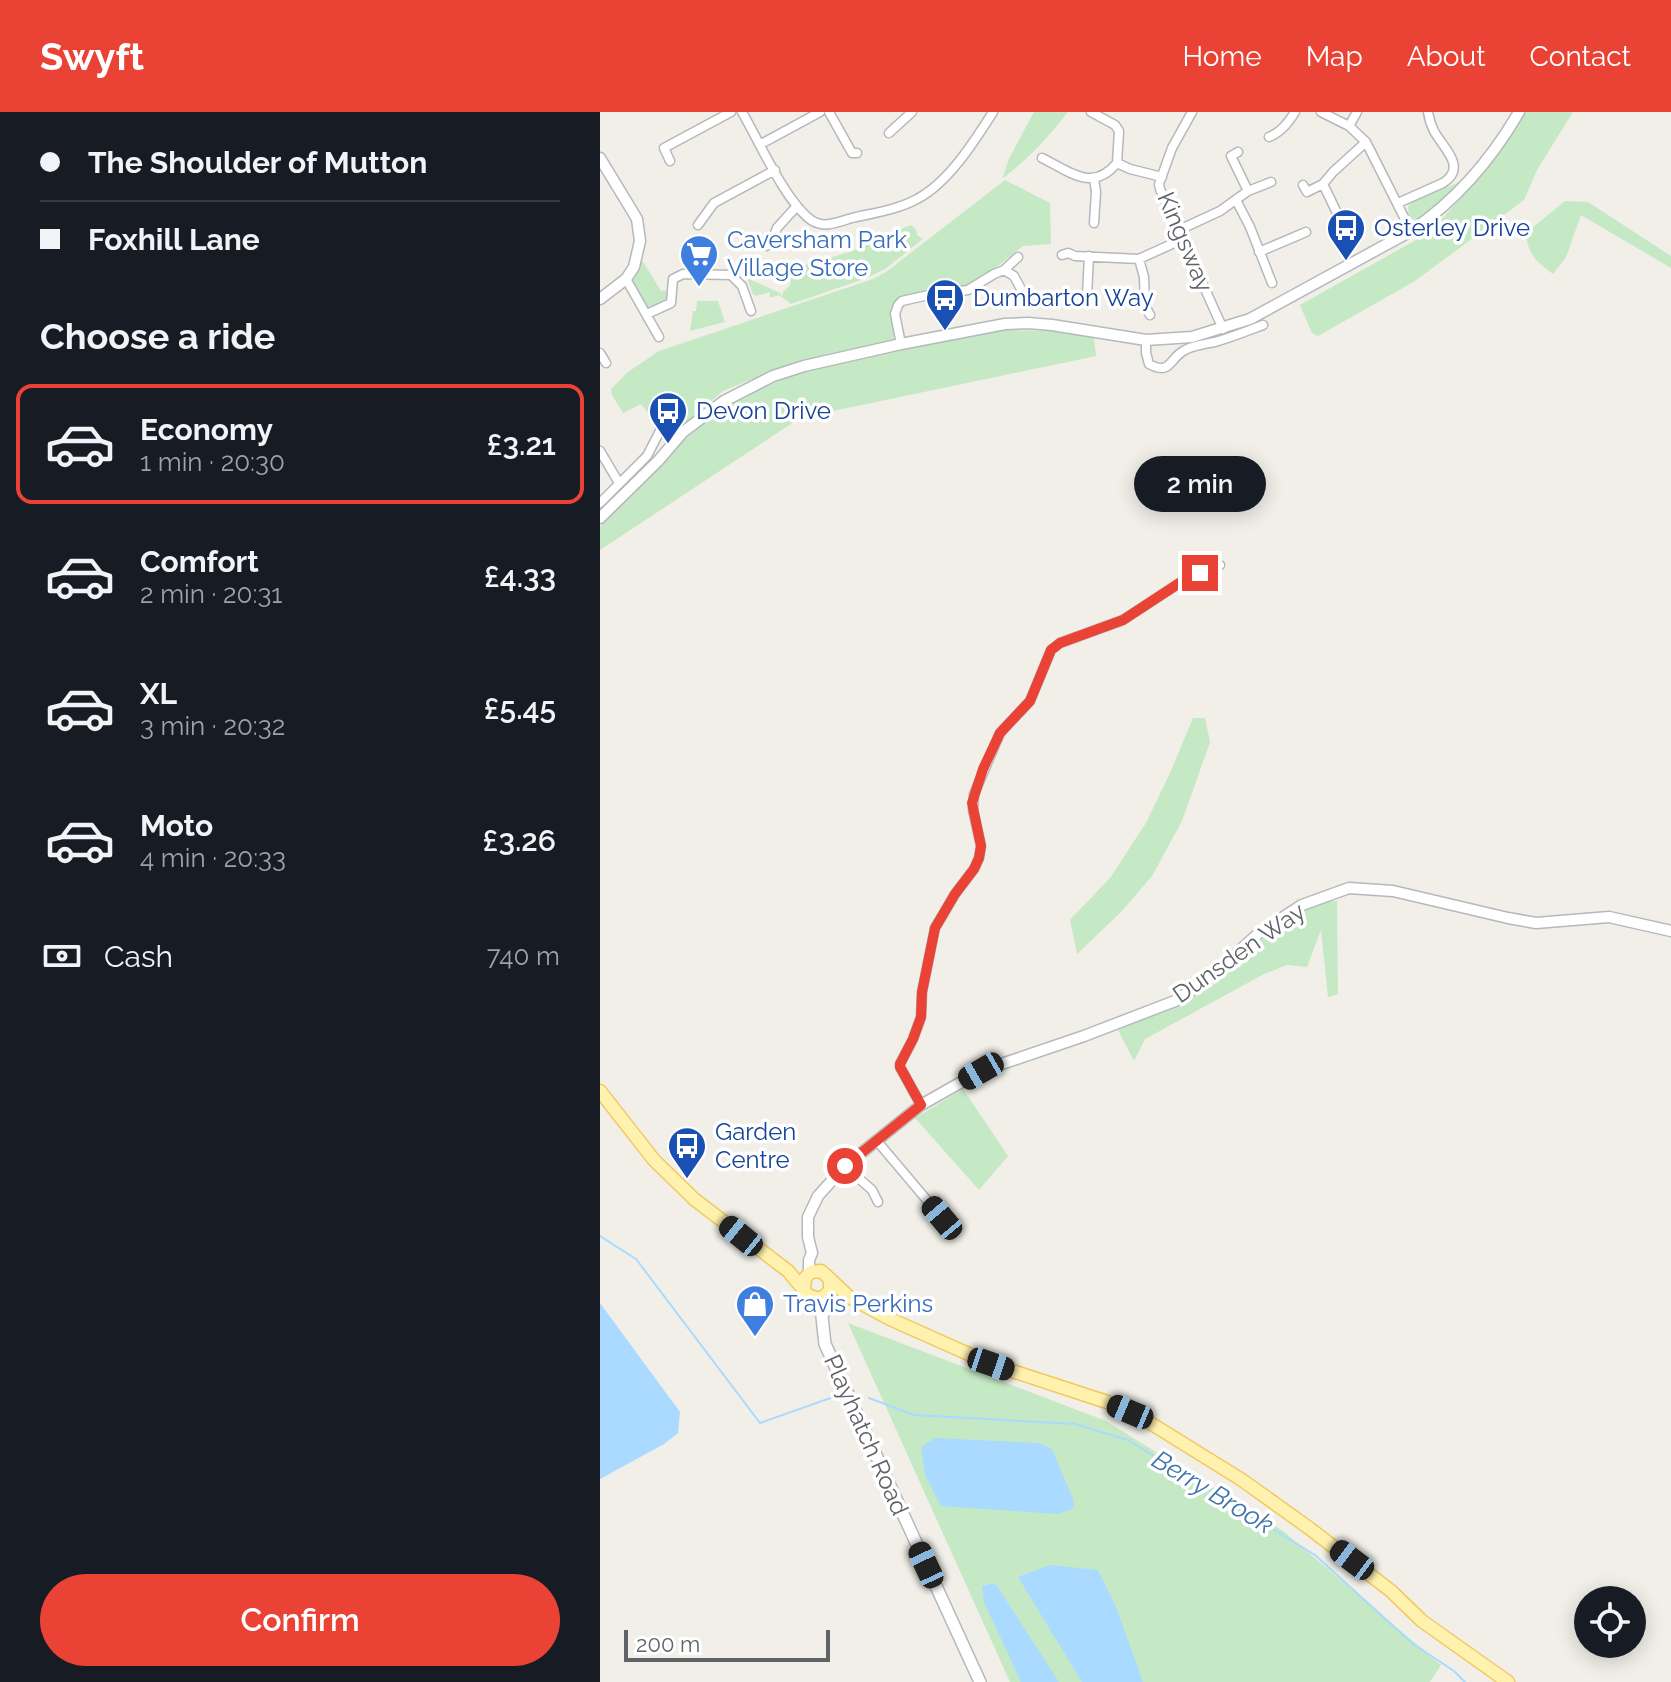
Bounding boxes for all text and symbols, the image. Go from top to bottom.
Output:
text: Swyft [40,34,144,79]
text: Home [1182,40,1262,73]
text: Map [1306,40,1363,73]
text: About [1407,40,1486,73]
text: Contact [1530,40,1631,73]
text: The Shoulder of Mutton [88,145,427,180]
street label: Kingsway [1151,187,1219,296]
bus stop icon: Osterley Drive [1325,207,1367,262]
place label: Osterley Drive [1374,213,1530,242]
text: Foxhill Lane [88,222,260,257]
place label: Caversham Park Village Store [727,225,907,282]
supermarket icon: Caversham Park Village Store [678,233,720,288]
bus stop icon: Dumbarton Way [924,277,966,332]
place label: Dumbarton Way [973,283,1154,312]
text: Choose a ride [40,315,275,357]
bus stop icon: Devon Drive [647,390,689,445]
place label: Devon Drive [696,396,831,425]
icon: car [44,408,116,480]
text: Economy [140,412,273,447]
text: £3.21 [487,427,556,462]
text: 1 min · 20:30 [140,447,285,477]
callout: 2 min [1134,457,1266,513]
text: 2 min [1167,469,1233,499]
icon: car [44,540,116,612]
text: Comfort [140,544,259,579]
route end [1182,555,1218,591]
text: £4.33 [484,559,556,594]
text: 2 min · 20:31 [140,579,282,609]
icon: car [44,672,116,744]
text: XL [140,676,177,711]
text: £5.45 [484,691,556,726]
text: 3 min · 20:32 [140,711,285,741]
icon: car [44,804,116,876]
text: Moto [140,808,213,843]
text: £3.26 [483,823,556,858]
text: 4 min · 20:33 [140,843,286,873]
street label: Dunsden Way [1167,896,1310,1009]
icon: cash [40,934,84,978]
text: Cash [104,939,173,974]
text: 740 m [487,941,560,971]
car [954,1049,1008,1093]
place label: Garden Centre [715,1117,796,1174]
bus stop icon: Garden Centre [666,1125,708,1180]
route start [827,1148,863,1184]
car [917,1192,967,1244]
car [715,1212,767,1260]
shop icon: Travis Perkins [734,1283,776,1338]
place label: Travis Perkins [783,1289,933,1318]
car [964,1345,1018,1383]
street label: Playhatch Road [818,1350,915,1520]
car [1103,1392,1157,1432]
water label: Berry Brook [1147,1444,1279,1540]
car [1326,1536,1378,1584]
car [905,1538,947,1592]
button: Confirm [40,1574,560,1666]
map controls [1574,1586,1646,1658]
button: locate [1574,1586,1646,1658]
scale bar [624,1626,830,1662]
text: 200 m [636,1631,700,1657]

